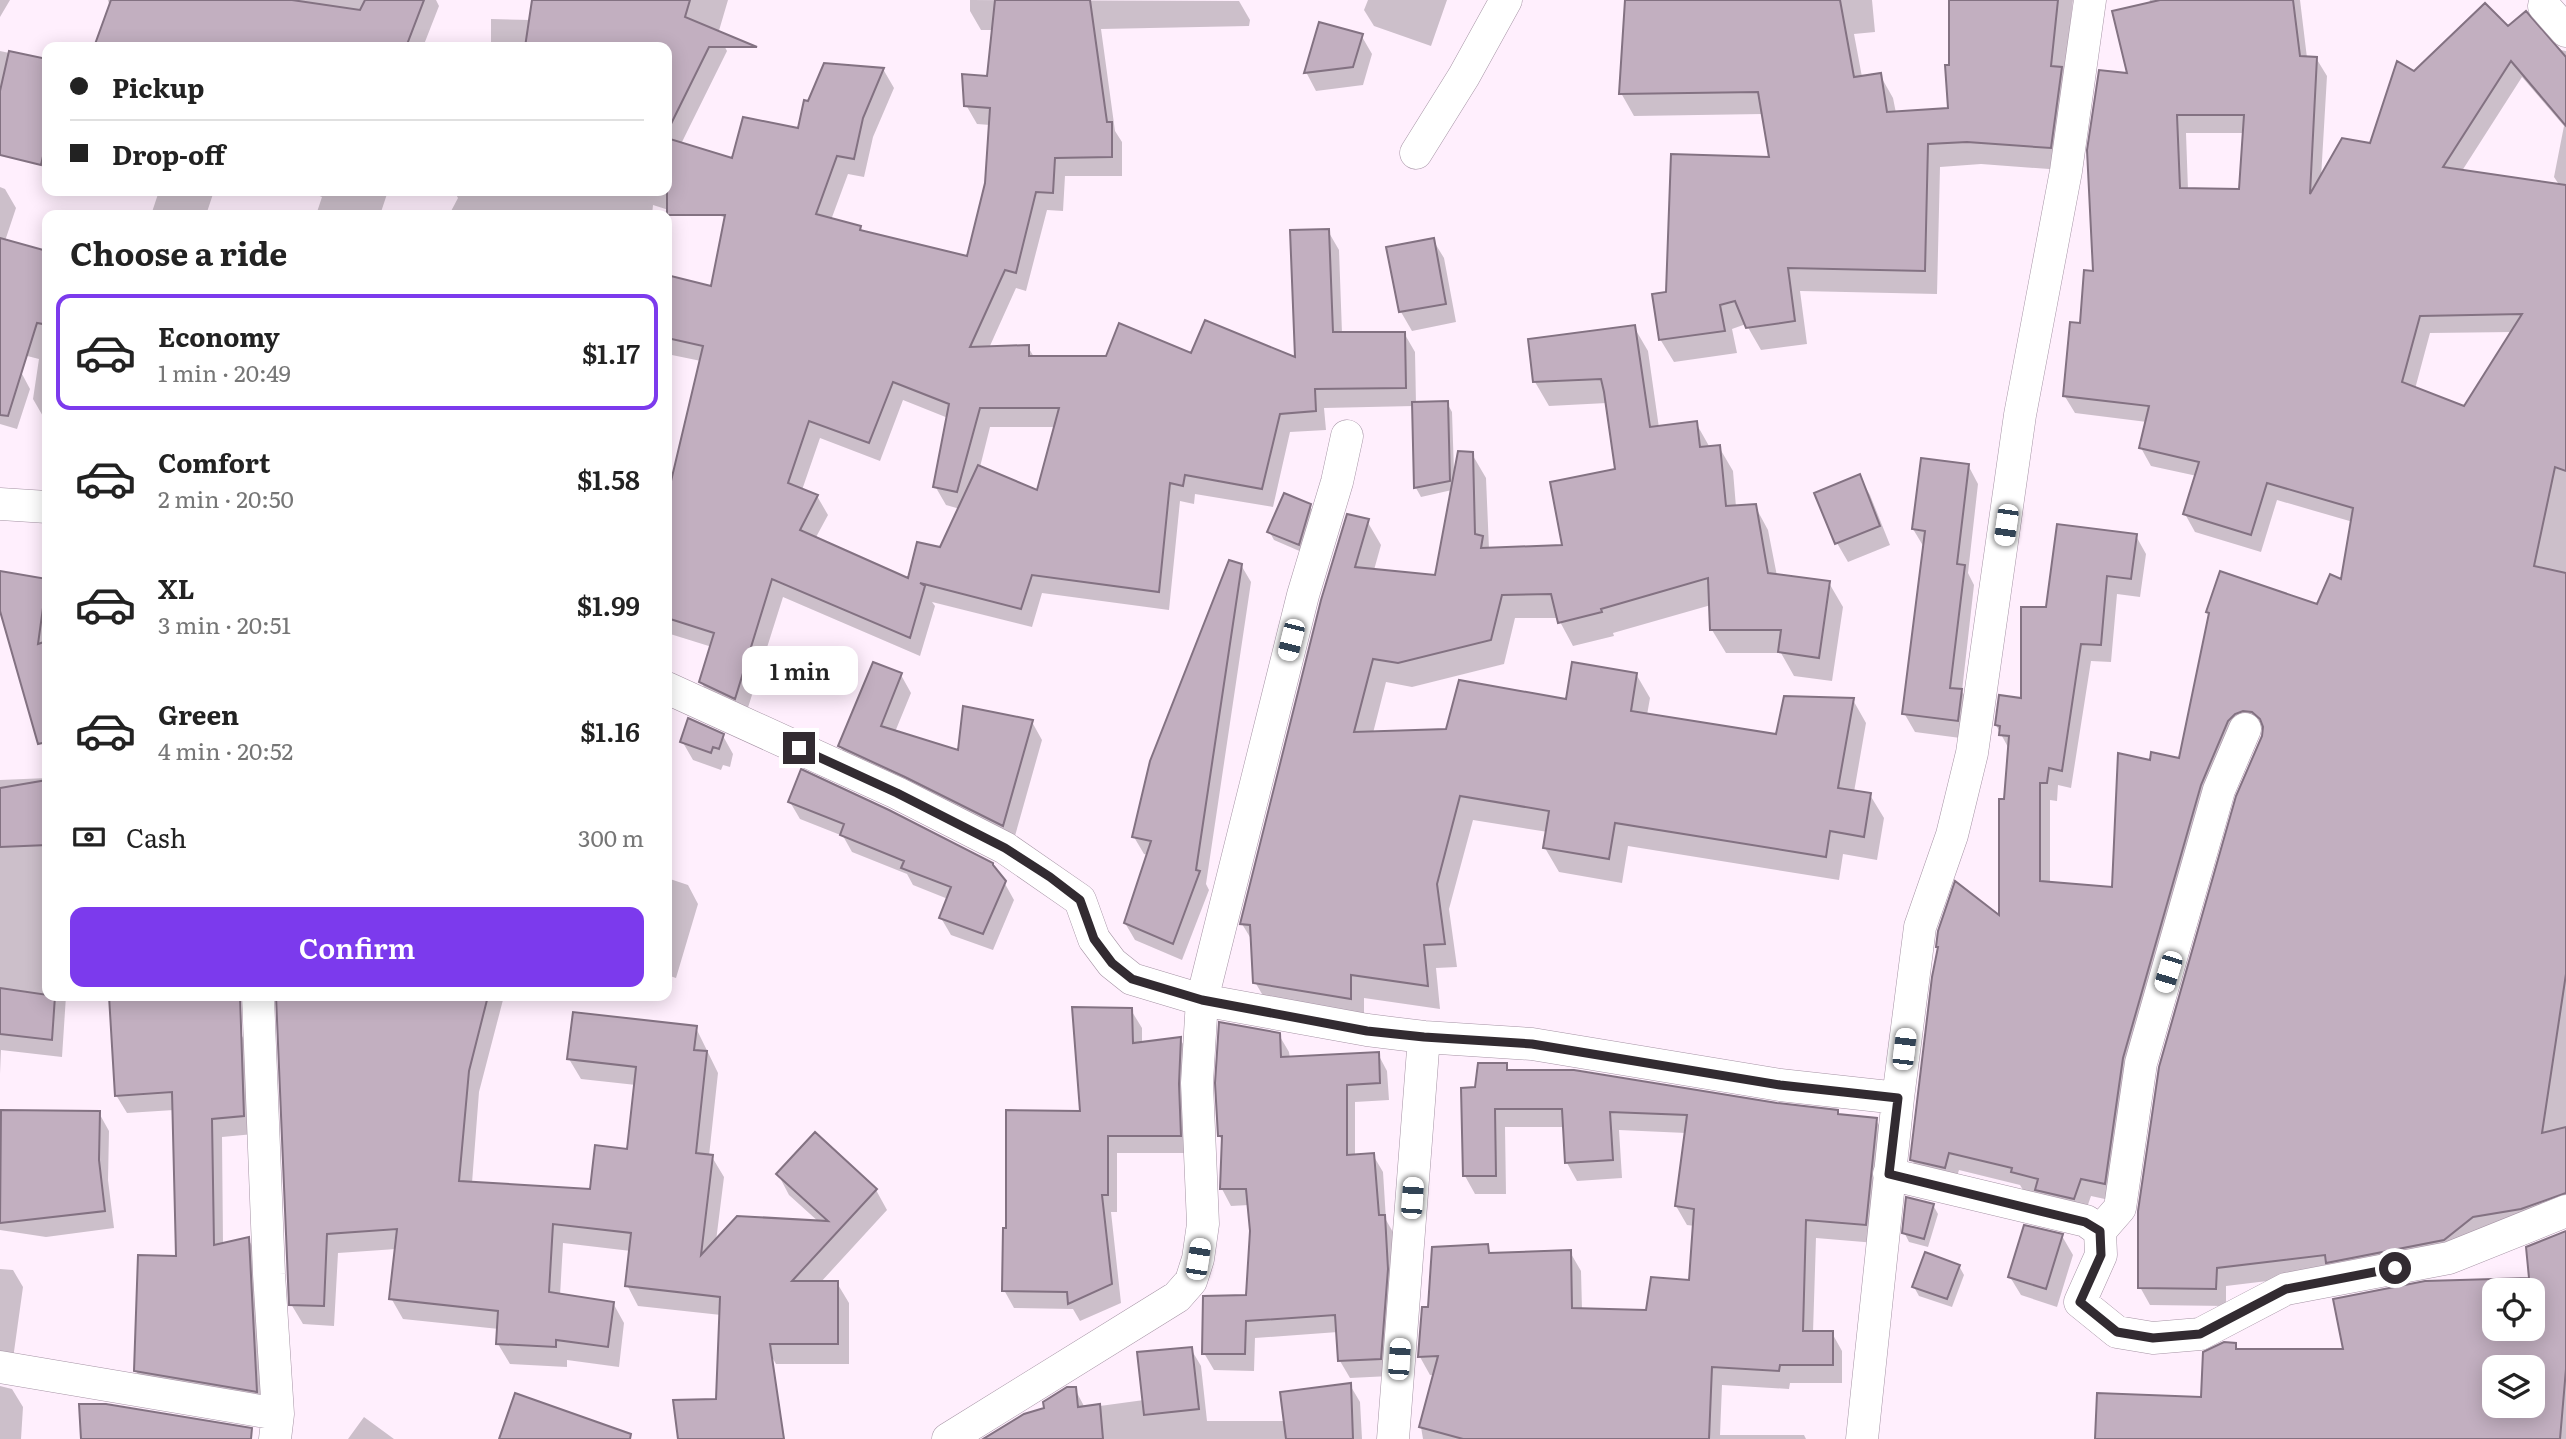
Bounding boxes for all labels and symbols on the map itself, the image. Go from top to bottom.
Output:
car [1993,503,2020,547]
car [1276,617,1307,663]
callout: 1 min [741,646,857,696]
route end [783,732,815,764]
car [2152,949,2185,995]
car [1892,1027,1917,1071]
car [1401,1176,1424,1220]
car [1185,1237,1212,1281]
route start [2379,1252,2411,1284]
car [1388,1337,1411,1381]

